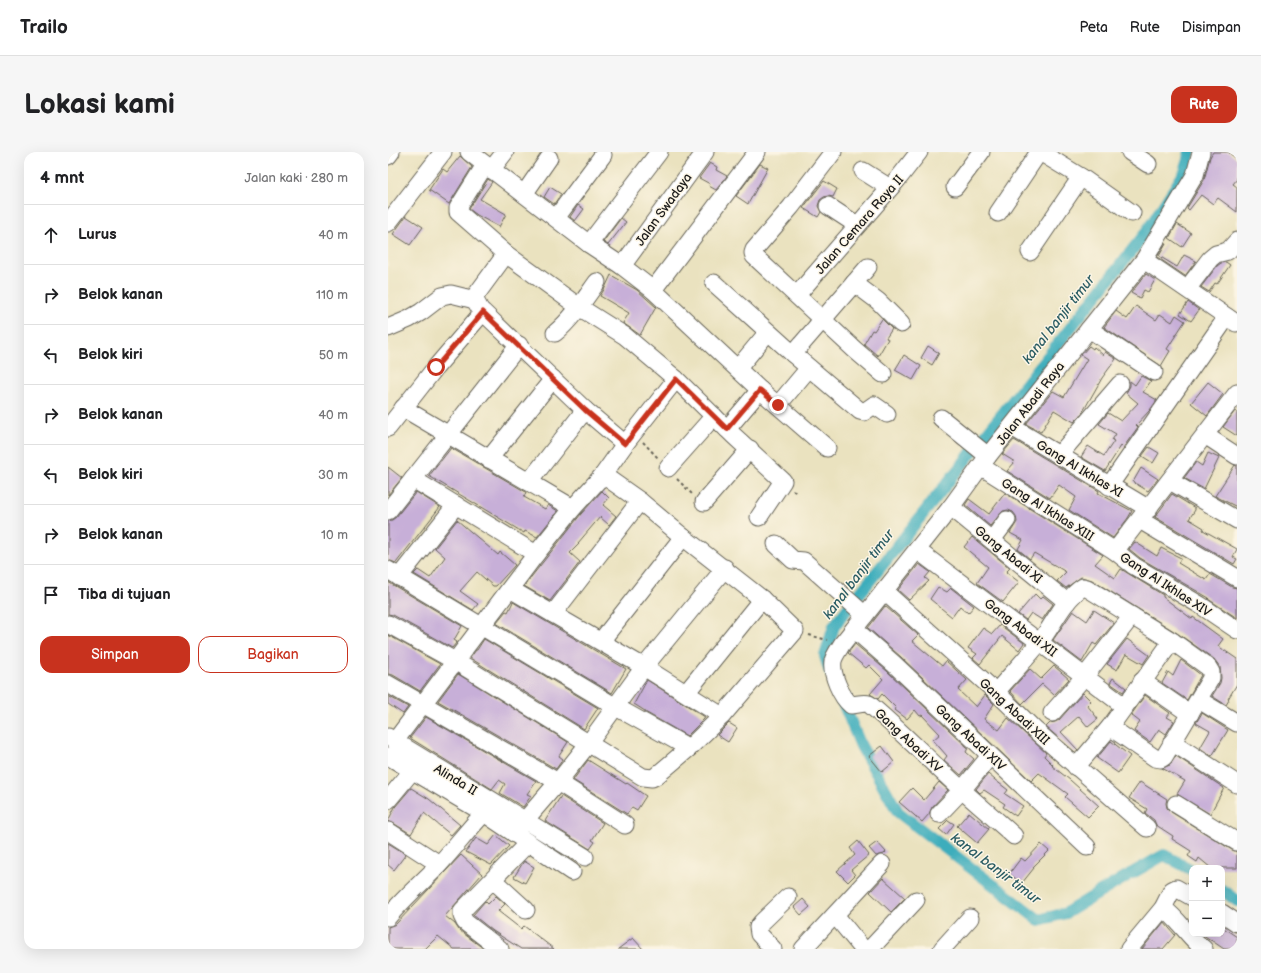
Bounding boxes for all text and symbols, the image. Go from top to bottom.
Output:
text: Trailo [20,16,68,39]
text: Peta [1079,19,1108,36]
text: Rute [1130,19,1160,36]
text: Disimpan [1182,19,1241,36]
button: Rute [1171,86,1237,123]
text: Lokasi kami [24,88,175,121]
text: 4 mnt [40,168,84,188]
text: Jalan kaki · 280 m [245,170,348,186]
street label: Jalan Swadaya [632,170,696,249]
street label: Jalan Cemara Raya II [812,172,907,278]
icon: ahead [40,224,62,246]
text: Lurus [78,225,117,244]
text: 40 m [318,227,348,243]
water label: kanal banjir timur [1018,271,1099,367]
icon: right [40,284,62,306]
text: Belok kanan [78,285,163,304]
text: 110 m [316,287,348,303]
icon: left [40,344,62,366]
text: Belok kiri [78,345,143,364]
text: 50 m [319,347,348,363]
route start [427,358,445,376]
street label: Jalan Abadi Raya [993,359,1068,448]
route end [769,396,787,414]
icon: right [40,404,62,426]
text: Belok kanan [78,405,163,424]
text: 40 m [318,407,348,423]
street label: Gang Al Ikhlas XI [1033,437,1126,501]
icon: left [40,464,62,486]
text: Belok kiri [78,465,143,484]
text: 30 m [318,467,348,483]
street label: Gang Al Ikhlas XIII [998,475,1097,545]
street label: Gang Abadi XI [971,523,1046,587]
icon: right [40,524,62,546]
text: Belok kanan [78,525,163,544]
water label: kanal banjir timur [819,525,898,623]
text: 10 m [321,527,348,543]
street label: Gang Al Ikhlas XIV [1117,549,1214,620]
icon: arrive [40,584,62,606]
text: Tiba di tujuan [78,585,171,604]
street label: Gang Abadi XII [981,595,1060,660]
button: Simpan [40,636,190,673]
button: Bagikan [198,636,348,673]
street label: Gang Abadi XIII [976,675,1053,749]
street label: Gang Abadi XIV [932,701,1009,775]
street label: Gang Abadi XV [871,705,945,776]
street label: Alinda II [431,761,480,799]
water label: kanal banjir timur [947,829,1045,908]
map controls [1189,865,1225,937]
button: + [1189,865,1225,901]
button: − [1189,901,1225,937]

